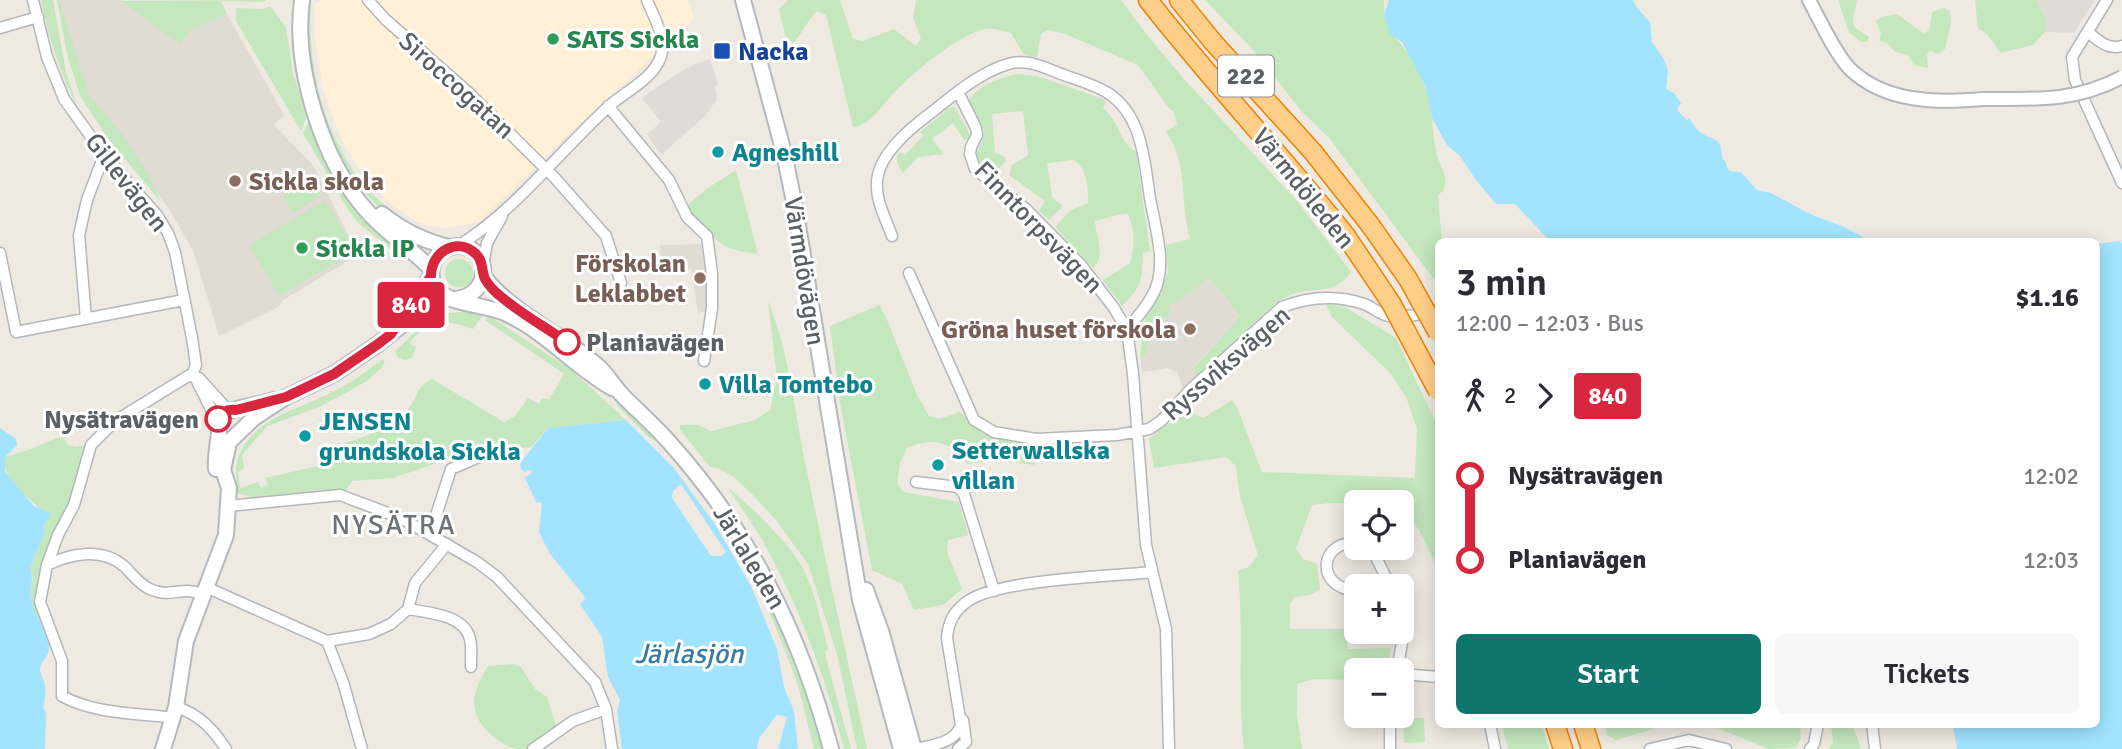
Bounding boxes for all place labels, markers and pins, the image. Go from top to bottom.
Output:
place label: SATS Sickla [567,24,699,56]
marker: SATS Sickla [545,31,561,47]
place label: Nacka [738,36,809,68]
marker: Nacka [712,41,732,61]
place label: Agneshill [732,137,839,169]
marker: Agneshill [710,144,726,160]
place label: Sickla skola [249,166,384,198]
marker: Sickla skola [227,173,243,189]
place label: Sickla IP [316,233,415,265]
marker: Sickla IP [294,240,310,256]
place label: Förskolan Leklabbet [574,248,686,310]
marker: Förskolan Leklabbet [692,270,708,286]
place label: Gröna huset förskola [941,314,1176,346]
marker: Gröna huset förskola [1182,321,1198,337]
place label: Planiavägen [586,327,724,359]
marker: Planiavägen [554,329,580,355]
place label: Villa Tomtebo [719,369,873,401]
marker: Villa Tomtebo [697,376,713,392]
place label: Nysätravägen [44,404,199,436]
marker: Nysätravägen [205,406,231,432]
place label: JENSEN grundskola Sickla [319,406,521,468]
marker: JENSEN grundskola Sickla [297,428,313,444]
place label: Setterwallska villan [951,435,1110,497]
marker: Setterwallska villan [930,457,946,473]

